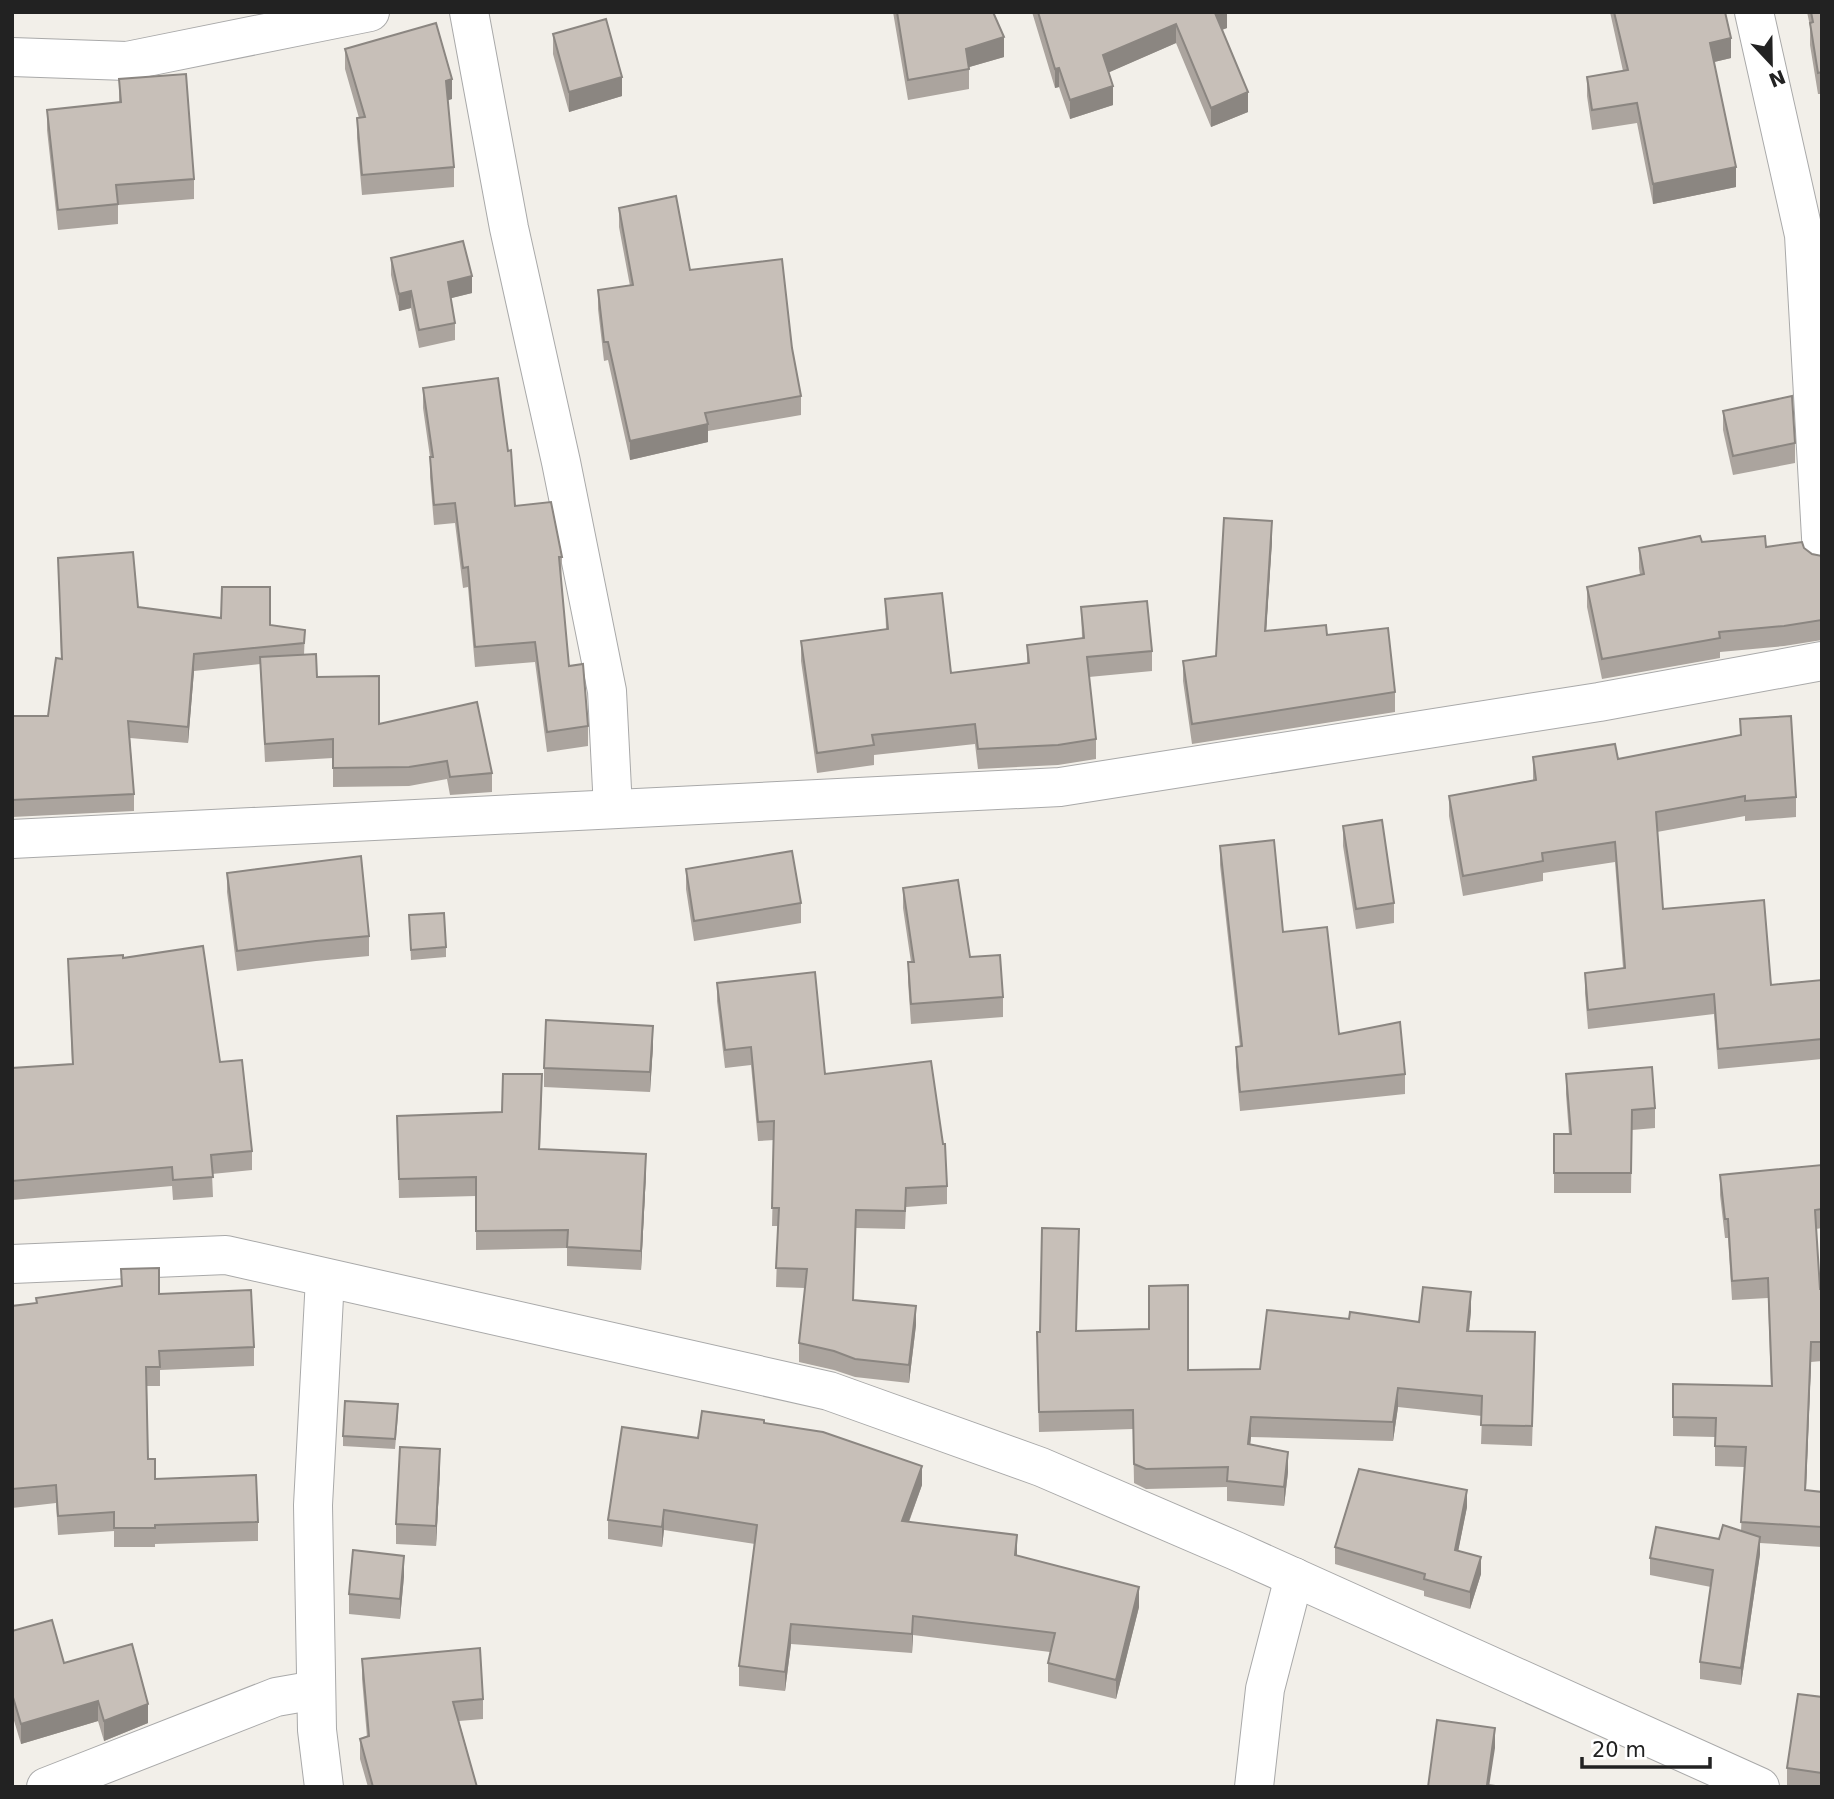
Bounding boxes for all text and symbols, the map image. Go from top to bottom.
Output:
north arrow [1736,28,1806,98]
text: N [1766,66,1789,92]
scale bar [1582,1726,1710,1770]
text: 20 m [1592,1738,1646,1762]

